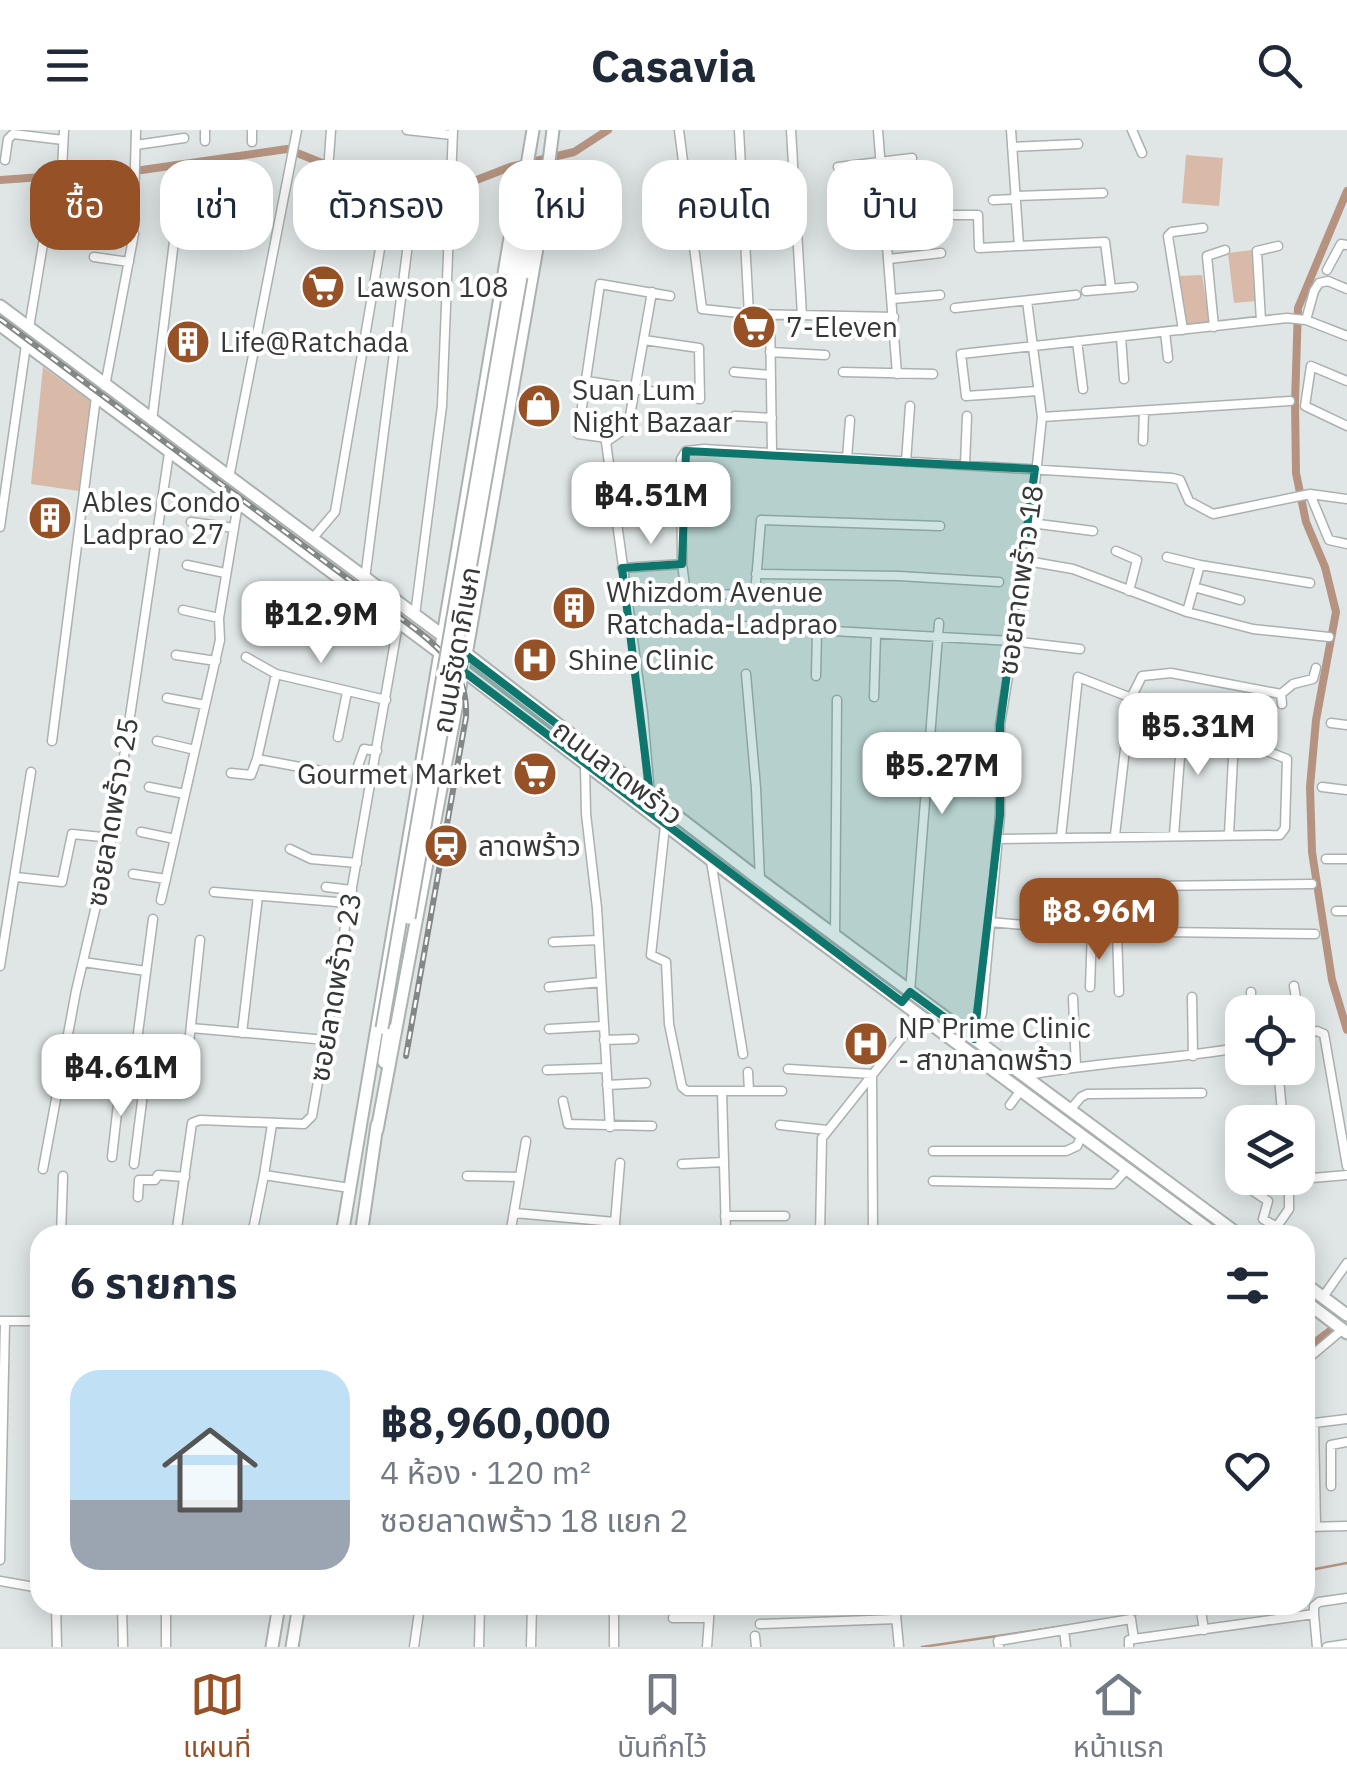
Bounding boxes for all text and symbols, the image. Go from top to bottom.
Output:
text: Casavia [591,36,756,94]
icon: menu [40,38,95,93]
icon: search [1252,38,1307,93]
chip: ซื้อ [30,160,140,250]
chip: เช่า [160,160,273,250]
chip: ตัวกรอง [293,160,479,250]
chip: ใหม่ [499,160,622,250]
chip: คอนโด [642,160,807,250]
chip: บ้าน [827,160,953,250]
supermarket icon: Lawson 108 [300,264,346,310]
place label: Lawson 108 [356,268,509,305]
supermarket icon: 7-Eleven [731,304,777,350]
place label: 7-Eleven [786,308,898,345]
building icon: Life@Ratchada [165,319,211,365]
place label: Life@Ratchada [220,323,409,360]
place label: Suan Lum Night Bazaar [572,371,732,440]
shop icon: Suan Lum Night Bazaar [516,383,562,429]
pin: ฿4.51M [570,462,732,547]
text: ฿4.51M [593,473,709,515]
place label: Ables Condo Ladprao 27 [82,483,240,552]
street label: ซอยลาดพร้าว 18 [988,483,1051,677]
building icon: Ables Condo Ladprao 27 [27,495,73,541]
street label: ถนนรัชดาภิเษก [423,564,488,736]
place label: Whizdom Avenue Ratchada-Ladprao [606,573,838,642]
pin: ฿12.9M [240,581,402,666]
building icon: Whizdom Avenue Ratchada-Ladprao [551,585,597,631]
text: ฿12.9M [263,592,379,634]
hospital icon: Shine Clinic [512,637,558,683]
place label: Shine Clinic [568,641,714,678]
pin: ฿5.31M [1117,693,1279,778]
text: ฿5.31M [1140,704,1256,746]
street label: ถนนลาดพร้าว [546,710,691,833]
street label: ซอยลาดพร้าว 25 [77,714,146,909]
pin: ฿5.27M [861,732,1023,817]
text: ฿5.27M [884,743,1000,785]
supermarket icon: Gourmet Market [512,751,558,797]
place label: Gourmet Market [297,755,502,792]
station icon: ลาดพร้าว [423,823,469,869]
place label: ลาดพร้าว [478,827,581,864]
pin: ฿8.96M [1018,878,1180,963]
street label: ซอยลาดพร้าว 23 [300,889,369,1084]
text: ฿8.96M [1041,889,1157,931]
map controls [1225,995,1315,1195]
button: locate [1225,995,1315,1085]
place label: NP Prime Clinic - สาขาลาดพร้าว [898,1009,1091,1078]
hospital icon: NP Prime Clinic - สาขาลาดพร้าว [843,1021,889,1067]
pin: ฿4.61M [40,1034,202,1119]
text: ฿4.61M [63,1045,179,1087]
button: layers [1225,1105,1315,1195]
text: 6 รายการ [70,1255,238,1310]
icon: filters [1220,1258,1275,1313]
text: ฿8,960,000 [380,1395,610,1450]
icon: home [150,1410,270,1530]
icon: heart [1220,1443,1275,1498]
text: 4 ห้อง · 120 m² [380,1451,591,1493]
text: ซอยลาดพร้าว 18 แยก 2 [380,1499,688,1541]
tab: แผนที่ [183,1667,251,1770]
tab: บันทึกไว้ [617,1667,707,1770]
tab: หน้าแรก [1073,1667,1164,1770]

